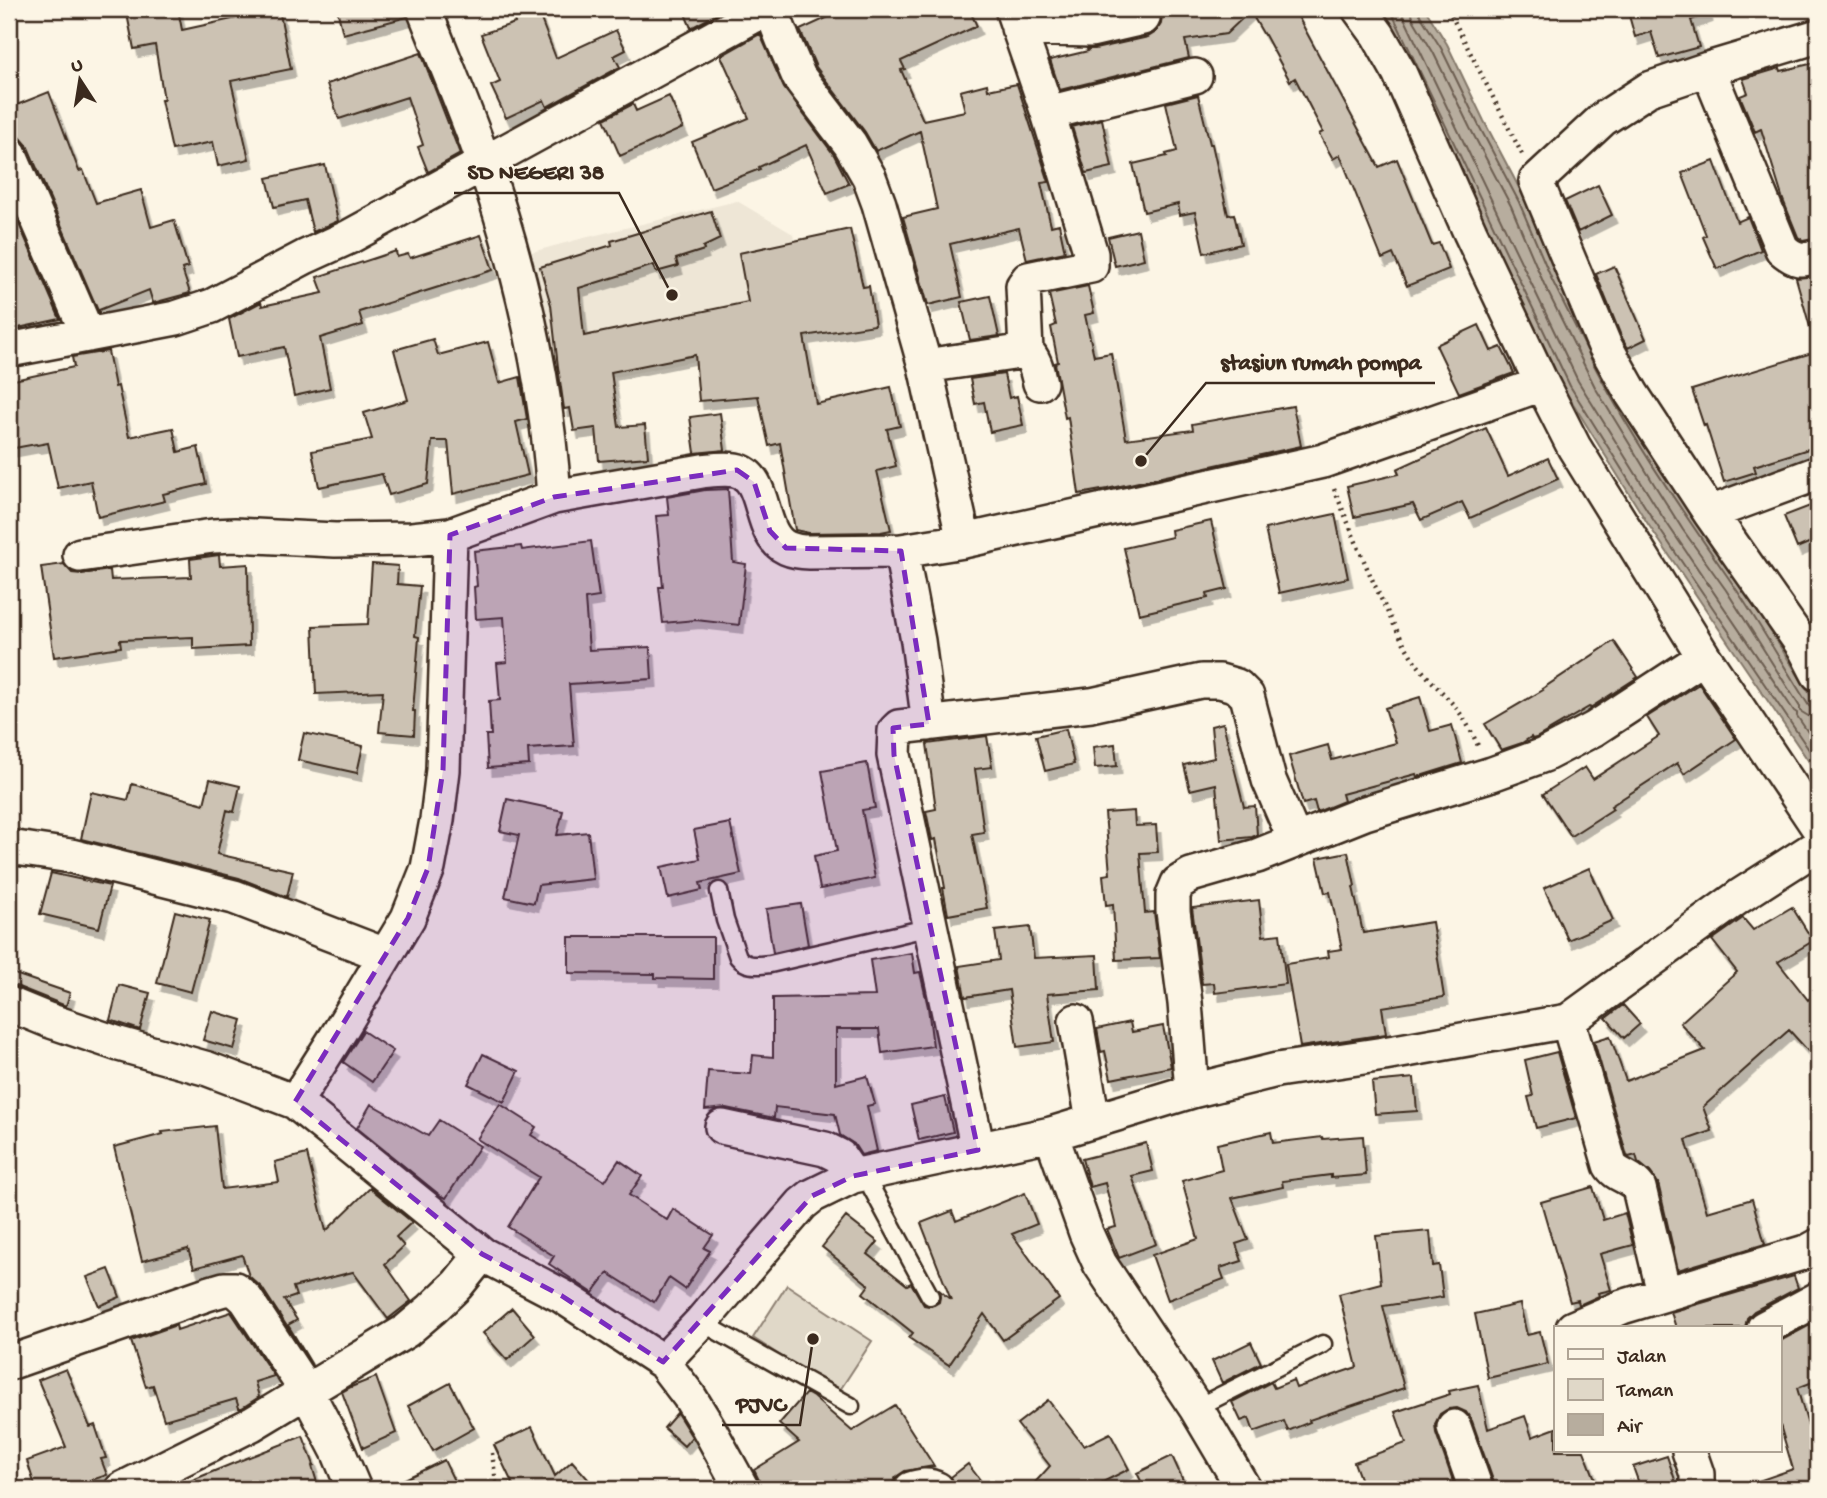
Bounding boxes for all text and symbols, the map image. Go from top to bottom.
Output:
north arrow [46,46,116,116]
text: U [69,54,85,79]
callout: SD NEGERI 38 [454,149,619,193]
text: SD NEGERI 38 [468,161,605,188]
callout: stasiun rumah pompa [1206,339,1435,383]
text: stasiun rumah pompa [1221,351,1423,378]
legend [1554,1326,1782,1452]
text: Jalan [1617,1346,1666,1371]
text: Taman [1616,1380,1673,1405]
callout: PJVC [722,1381,800,1425]
text: PJVC [734,1393,789,1420]
text: Air [1617,1416,1643,1441]

